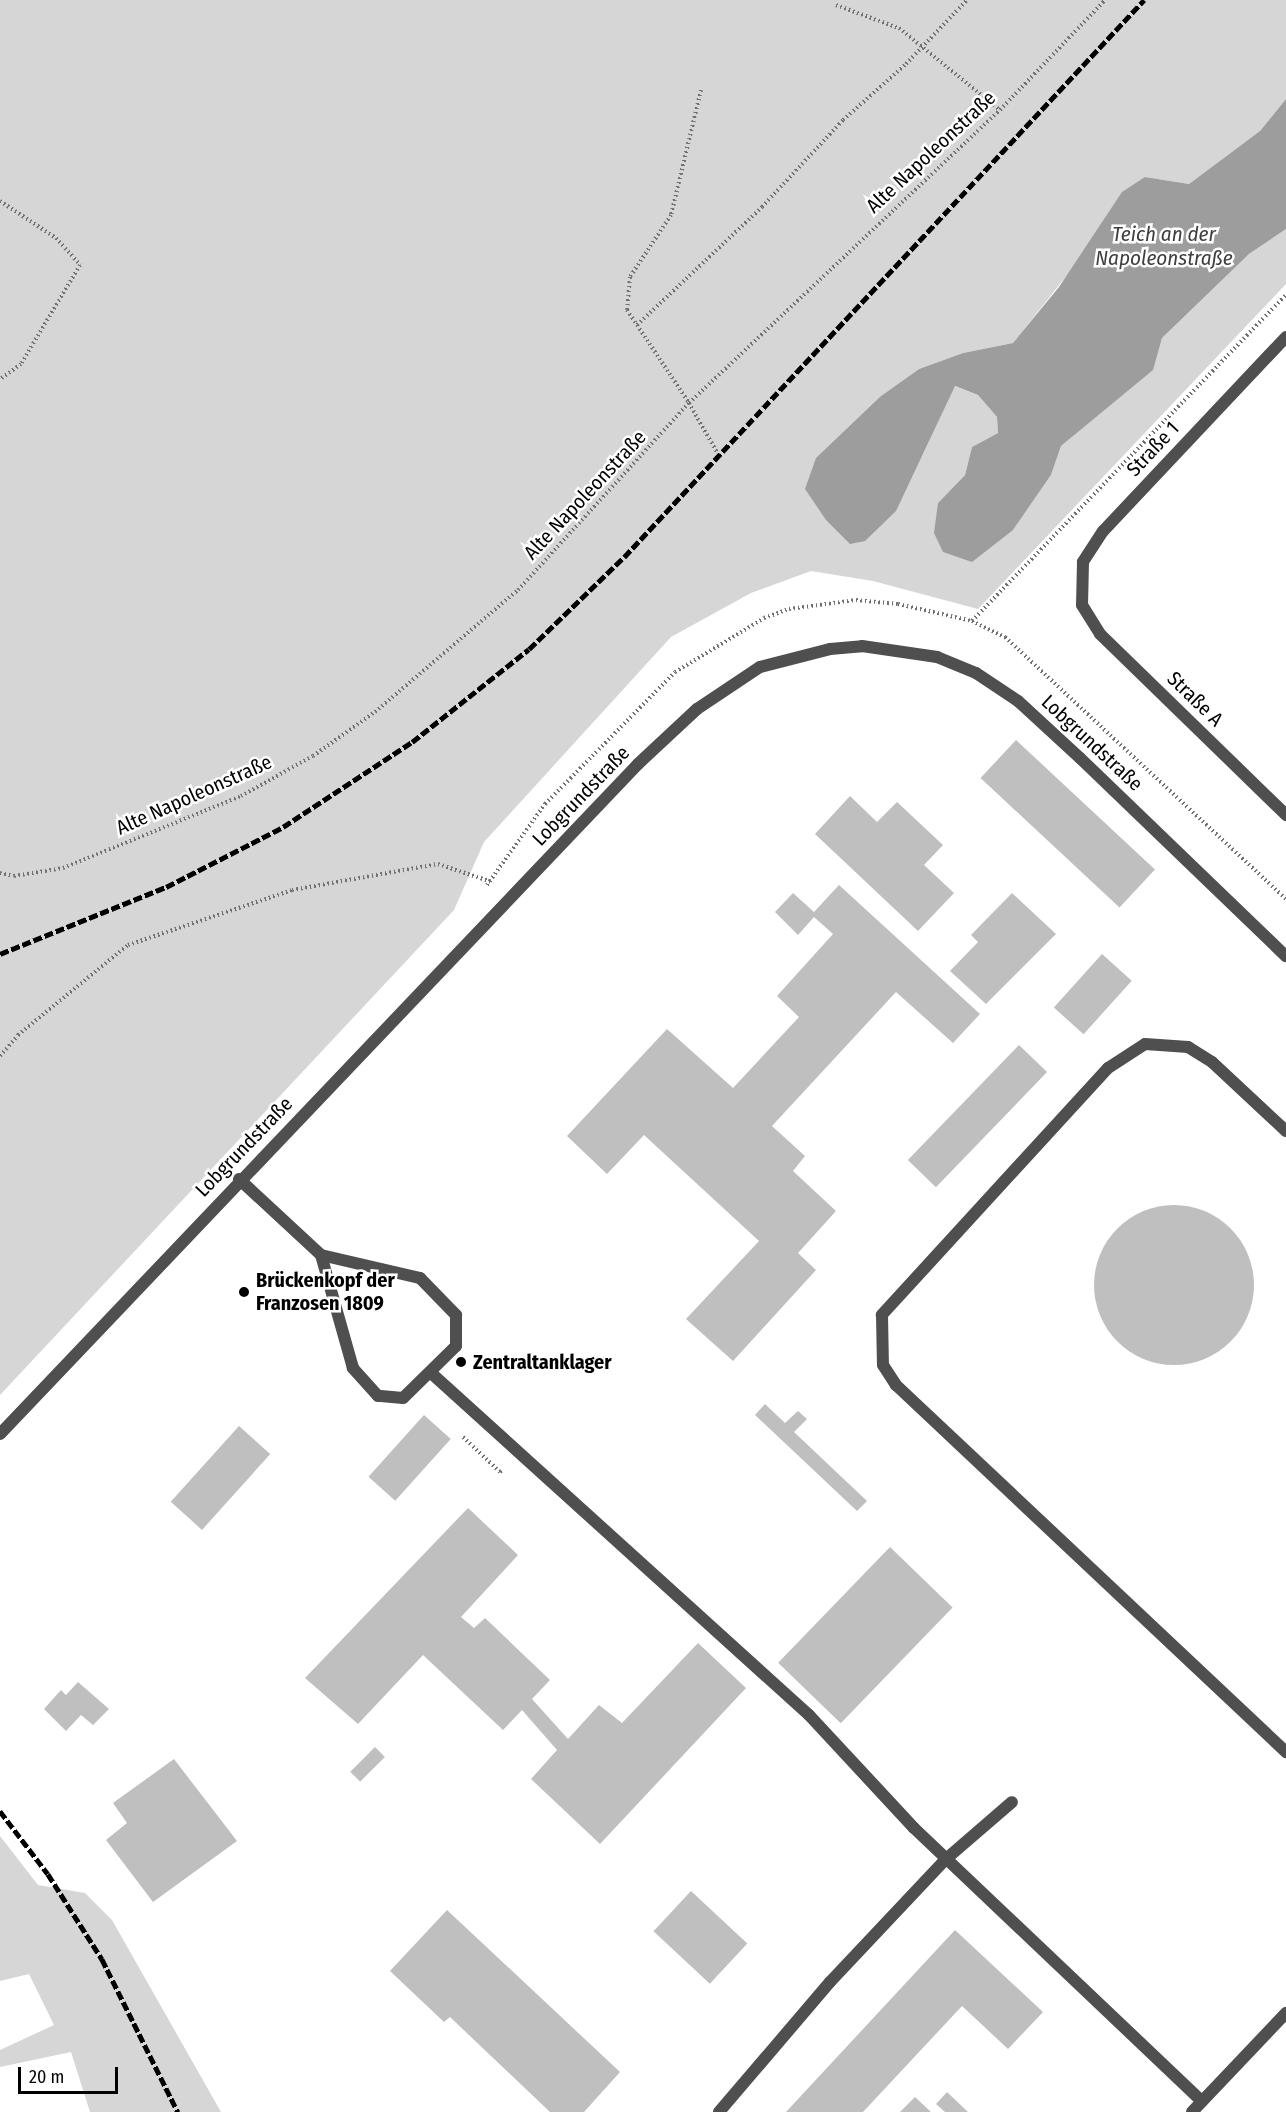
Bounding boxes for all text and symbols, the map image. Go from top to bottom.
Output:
street label: Alte Napoleonstraße [862,86,1000,218]
water label: Teich an der Napoleonstraße [1095,221,1233,271]
street label: Straße 1 [1122,417,1184,481]
street label: Alte Napoleonstraße [519,426,651,564]
street label: Straße A [1162,667,1228,731]
street label: Lobgrundstraße [1036,690,1148,796]
street label: Lobgrundstraße [527,741,635,851]
street label: Alte Napoleonstraße [113,750,275,840]
street label: Lobgrundstraße [190,1092,298,1202]
place label: Brückenkopf der Franzosen 1809 [256,1268,395,1315]
marker: Brückenkopf der Franzosen 1809 [237,1285,251,1299]
place label: Zentraltanklager [473,1350,612,1374]
marker: Zentraltanklager [454,1355,468,1369]
scale bar [21,2055,122,2093]
text: 20 m [29,2066,64,2088]

